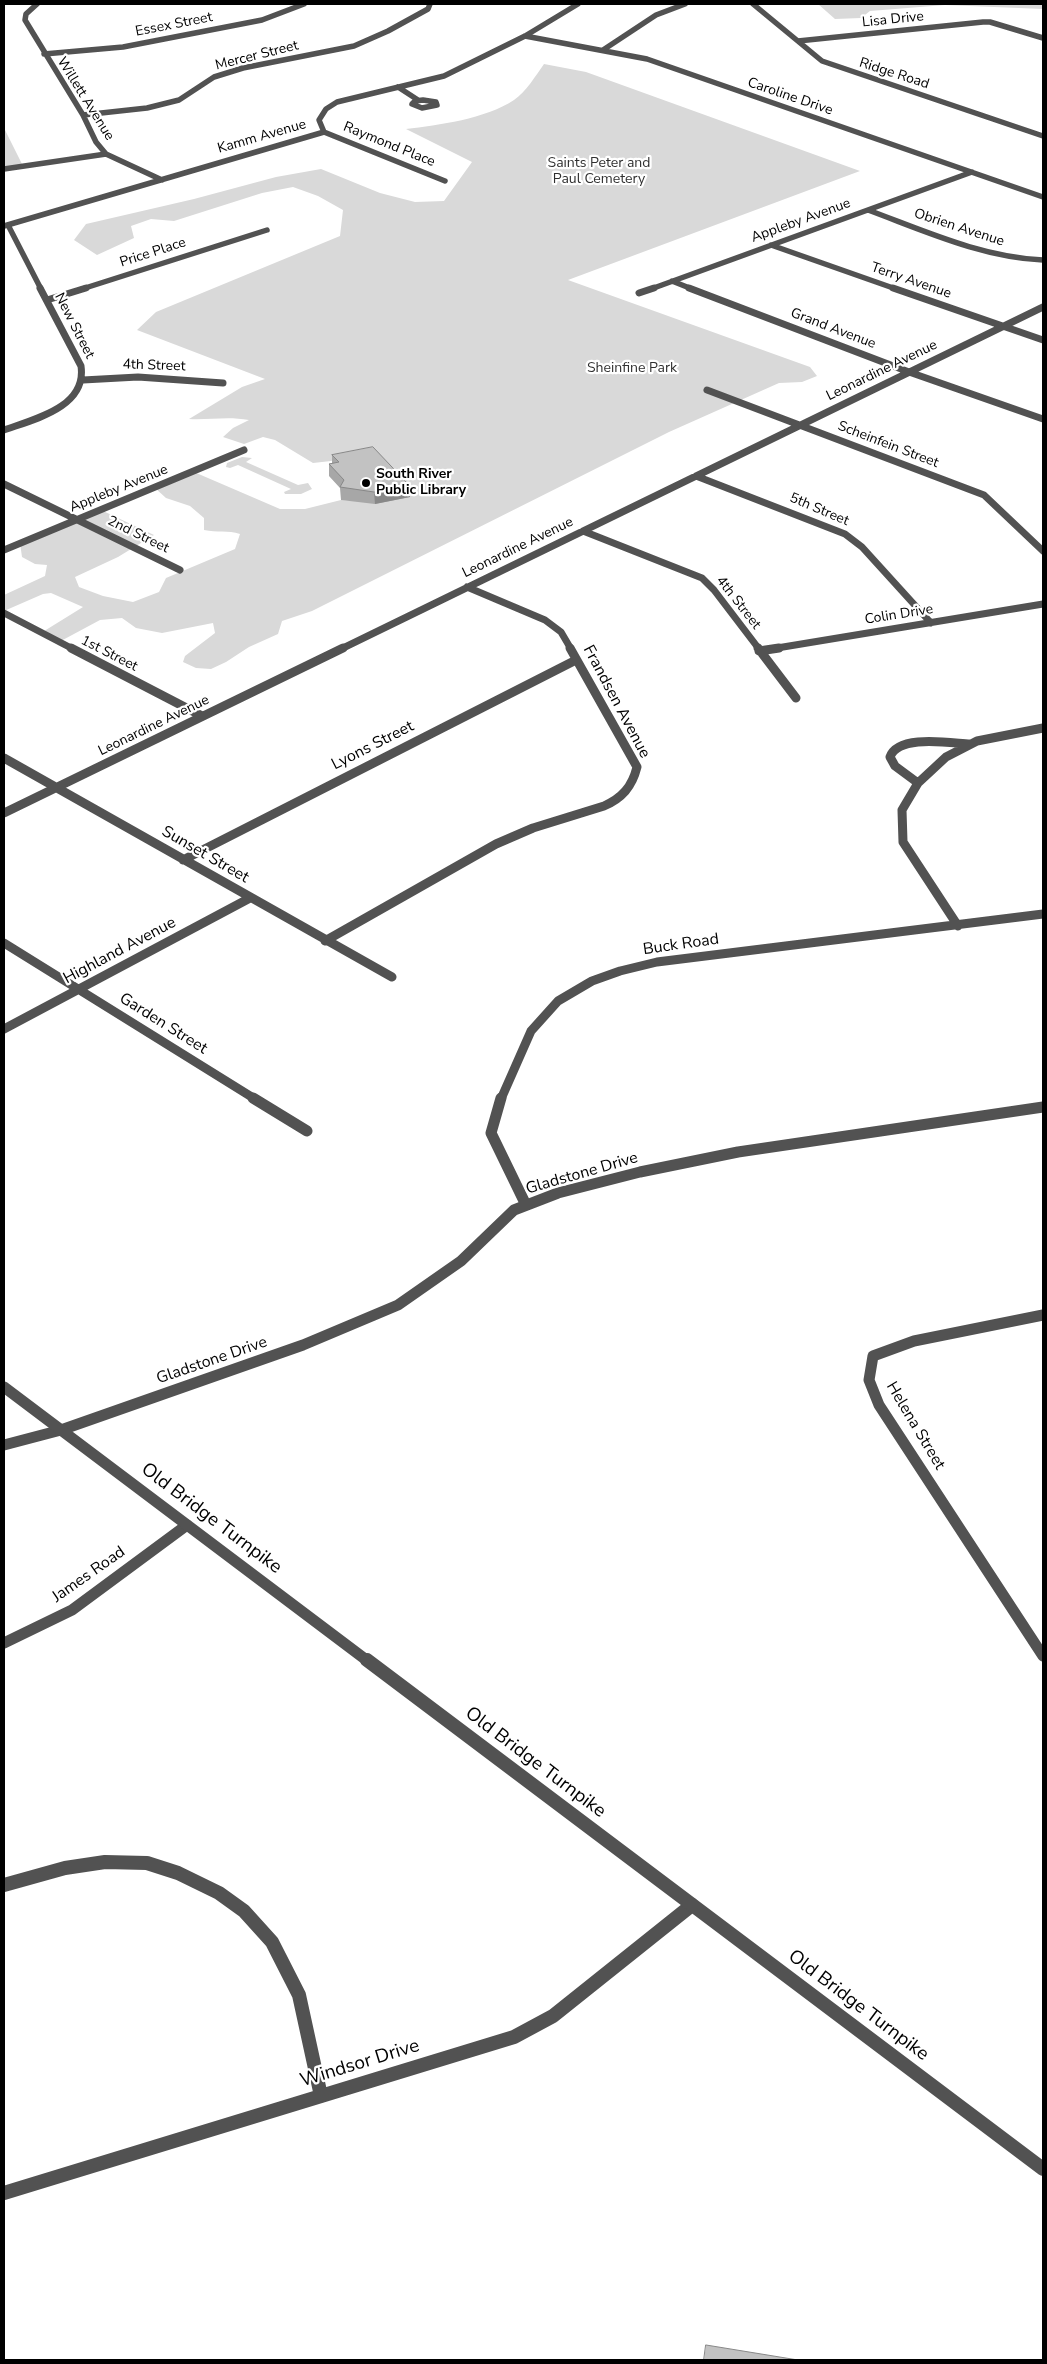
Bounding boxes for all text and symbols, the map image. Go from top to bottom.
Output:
street label: Lisa Drive [861,8,925,32]
street label: Essex Street [134,9,214,41]
street label: Mercer Street [214,38,300,74]
street label: Willett Avenue [53,54,117,144]
street label: Ridge Road [857,55,931,93]
street label: Caroline Drive [745,75,835,119]
street label: Kamm Avenue [216,116,308,158]
street label: Raymond Place [341,119,437,171]
park label: Saints Peter and Paul Cemetery [548,156,650,188]
street label: Appleby Avenue [749,195,853,247]
street label: Obrien Avenue [912,206,1006,250]
street label: Price Place [118,234,188,272]
street label: Terry Avenue [869,259,953,303]
street label: New Street [50,290,98,362]
street label: Grand Avenue [788,305,878,353]
street label: Leonardine Avenue [824,337,940,405]
street label: 4th Street [122,357,186,375]
park label: Sheinfine Park [587,361,677,377]
street label: Scheinfein Street [835,418,941,472]
street label: Appleby Avenue [67,462,171,516]
place label: South River Public Library [376,467,466,500]
marker: South River Public Library [360,477,372,489]
street label: 5th Street [787,490,851,530]
street label: 2nd Street [105,513,171,557]
street label: Leonardine Avenue [460,514,576,582]
street label: 4th Street [712,573,764,633]
street label: Colin Drive [864,601,934,629]
street label: 1st Street [78,632,140,676]
street label: Frandsen Avenue [578,642,654,762]
street label: Leonardine Avenue [96,692,212,760]
street label: Lyons Street [329,717,417,775]
street label: Sunset Street [158,822,252,888]
street label: Highland Avenue [61,913,179,989]
street label: Buck Road [642,930,720,960]
street label: Garden Street [115,989,211,1059]
street label: Gladstone Drive [524,1149,640,1199]
street label: Gladstone Drive [154,1333,270,1389]
street label: Helena Street [881,1379,949,1473]
street label: Old Bridge Turnpike [136,1459,286,1579]
street label: James Road [49,1543,129,1607]
street label: Old Bridge Turnpike [460,1703,610,1823]
street label: Old Bridge Turnpike [783,1946,933,2066]
street label: Windsor Drive [298,2035,422,2093]

